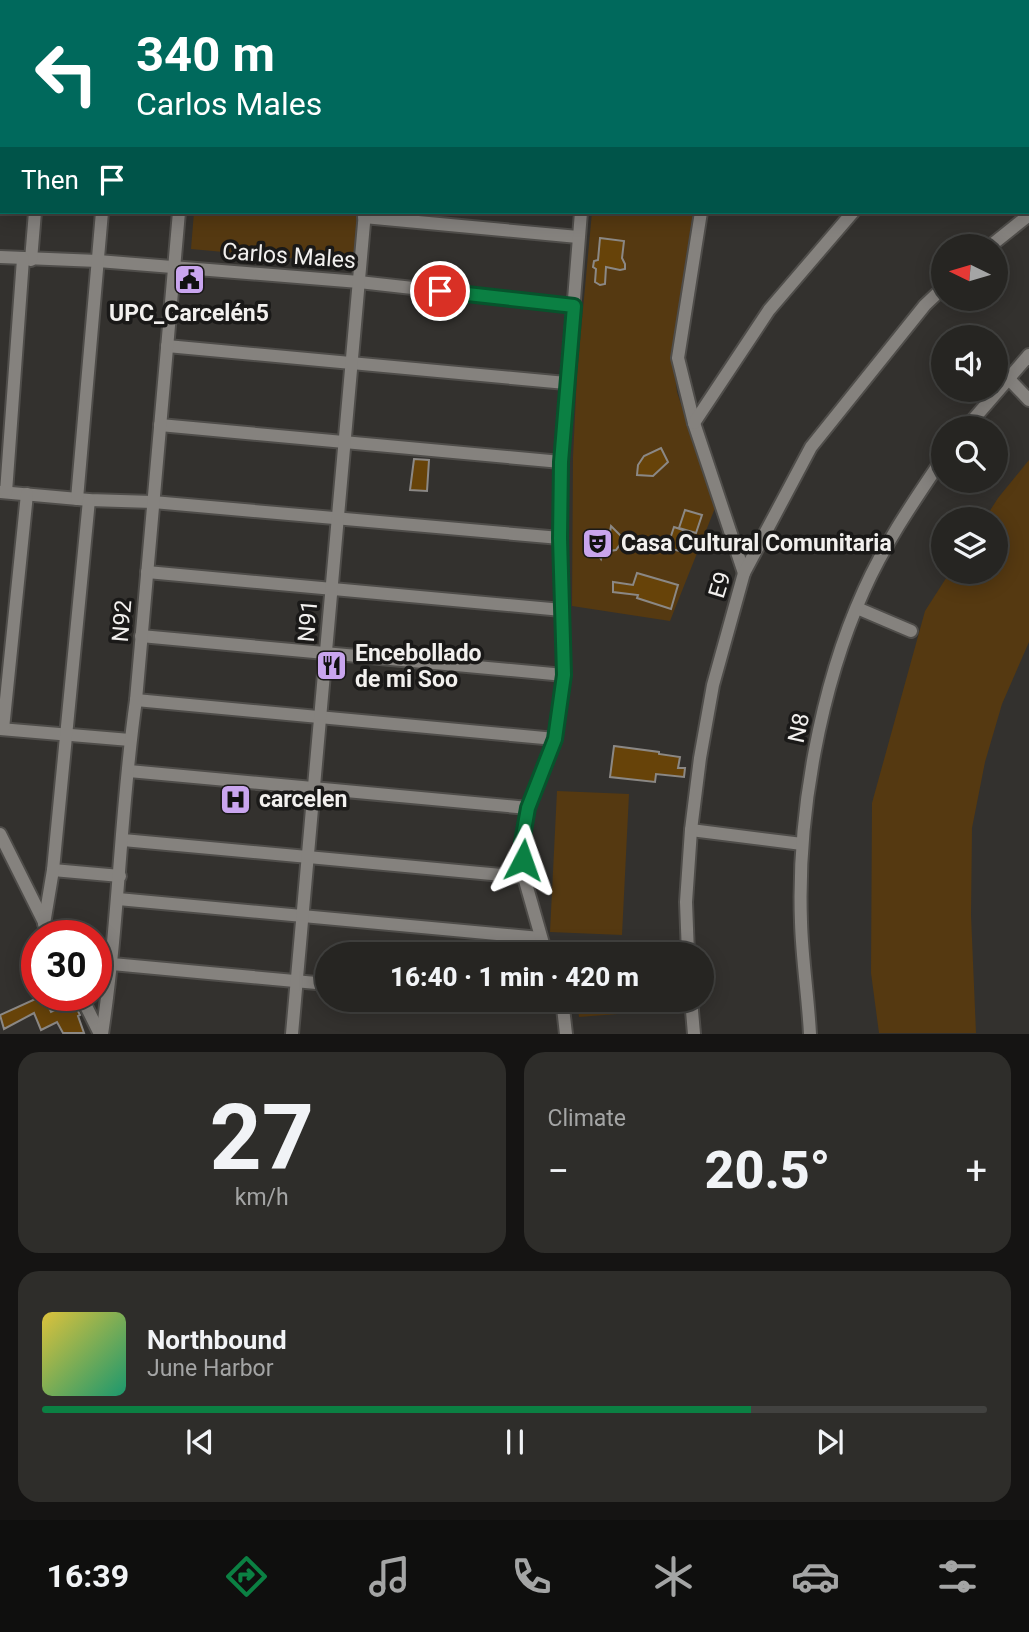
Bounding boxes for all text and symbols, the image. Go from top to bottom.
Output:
text: 340 m [136,26,275,83]
icon: left [21,28,112,119]
text: Carlos Males [136,85,322,123]
icon: arrive [93,161,131,199]
text: Then [21,165,79,195]
north arrow [931,234,1008,312]
map controls [931,234,1008,584]
street label: Carlos Males [221,238,357,274]
pin [410,261,470,321]
public building icon: UPC_Carcelén5 [172,262,206,296]
icon: arrive [421,272,459,310]
place label: UPC_Carcelén5 [109,300,269,327]
button: sound [931,325,1008,402]
button: search [931,416,1008,493]
button: layers [931,507,1008,584]
theatre icon: Casa Cultural Comunitaria [581,526,615,560]
place label: Casa Cultural Comunitaria [621,530,892,557]
street label: E9 [703,569,737,601]
street label: N92 [107,599,137,643]
street label: N91 [293,599,323,643]
place label: Encebollado de mi Soo [355,640,482,693]
restaurant icon: Encebollado de mi Soo [315,649,349,683]
street label: N8 [783,711,815,745]
hospital icon: carcelen [219,782,253,816]
place label: carcelen [259,786,347,813]
position arrow [486,823,560,897]
speed limit sign: 30 [21,920,112,1011]
text: 16:40 · 1 min · 420 m [390,962,639,992]
text: 27 [210,1085,314,1191]
text: Climate [548,1105,626,1132]
text: 20.5° [704,1140,830,1201]
text: − [548,1149,569,1193]
text: + [965,1149,987,1193]
text: km/h [235,1184,289,1211]
text: Northbound [147,1325,287,1355]
text: June Harbor [147,1355,274,1382]
icon: previous [181,1423,219,1461]
icon: pause [496,1423,534,1461]
icon: next [811,1423,849,1461]
icon: directions [222,1552,271,1601]
icon: music [365,1552,414,1601]
icon: phone [507,1552,556,1601]
icon: climate [649,1552,698,1601]
icon: car [791,1552,840,1601]
icon: filters [933,1552,982,1601]
text: 16:39 [47,1557,129,1595]

